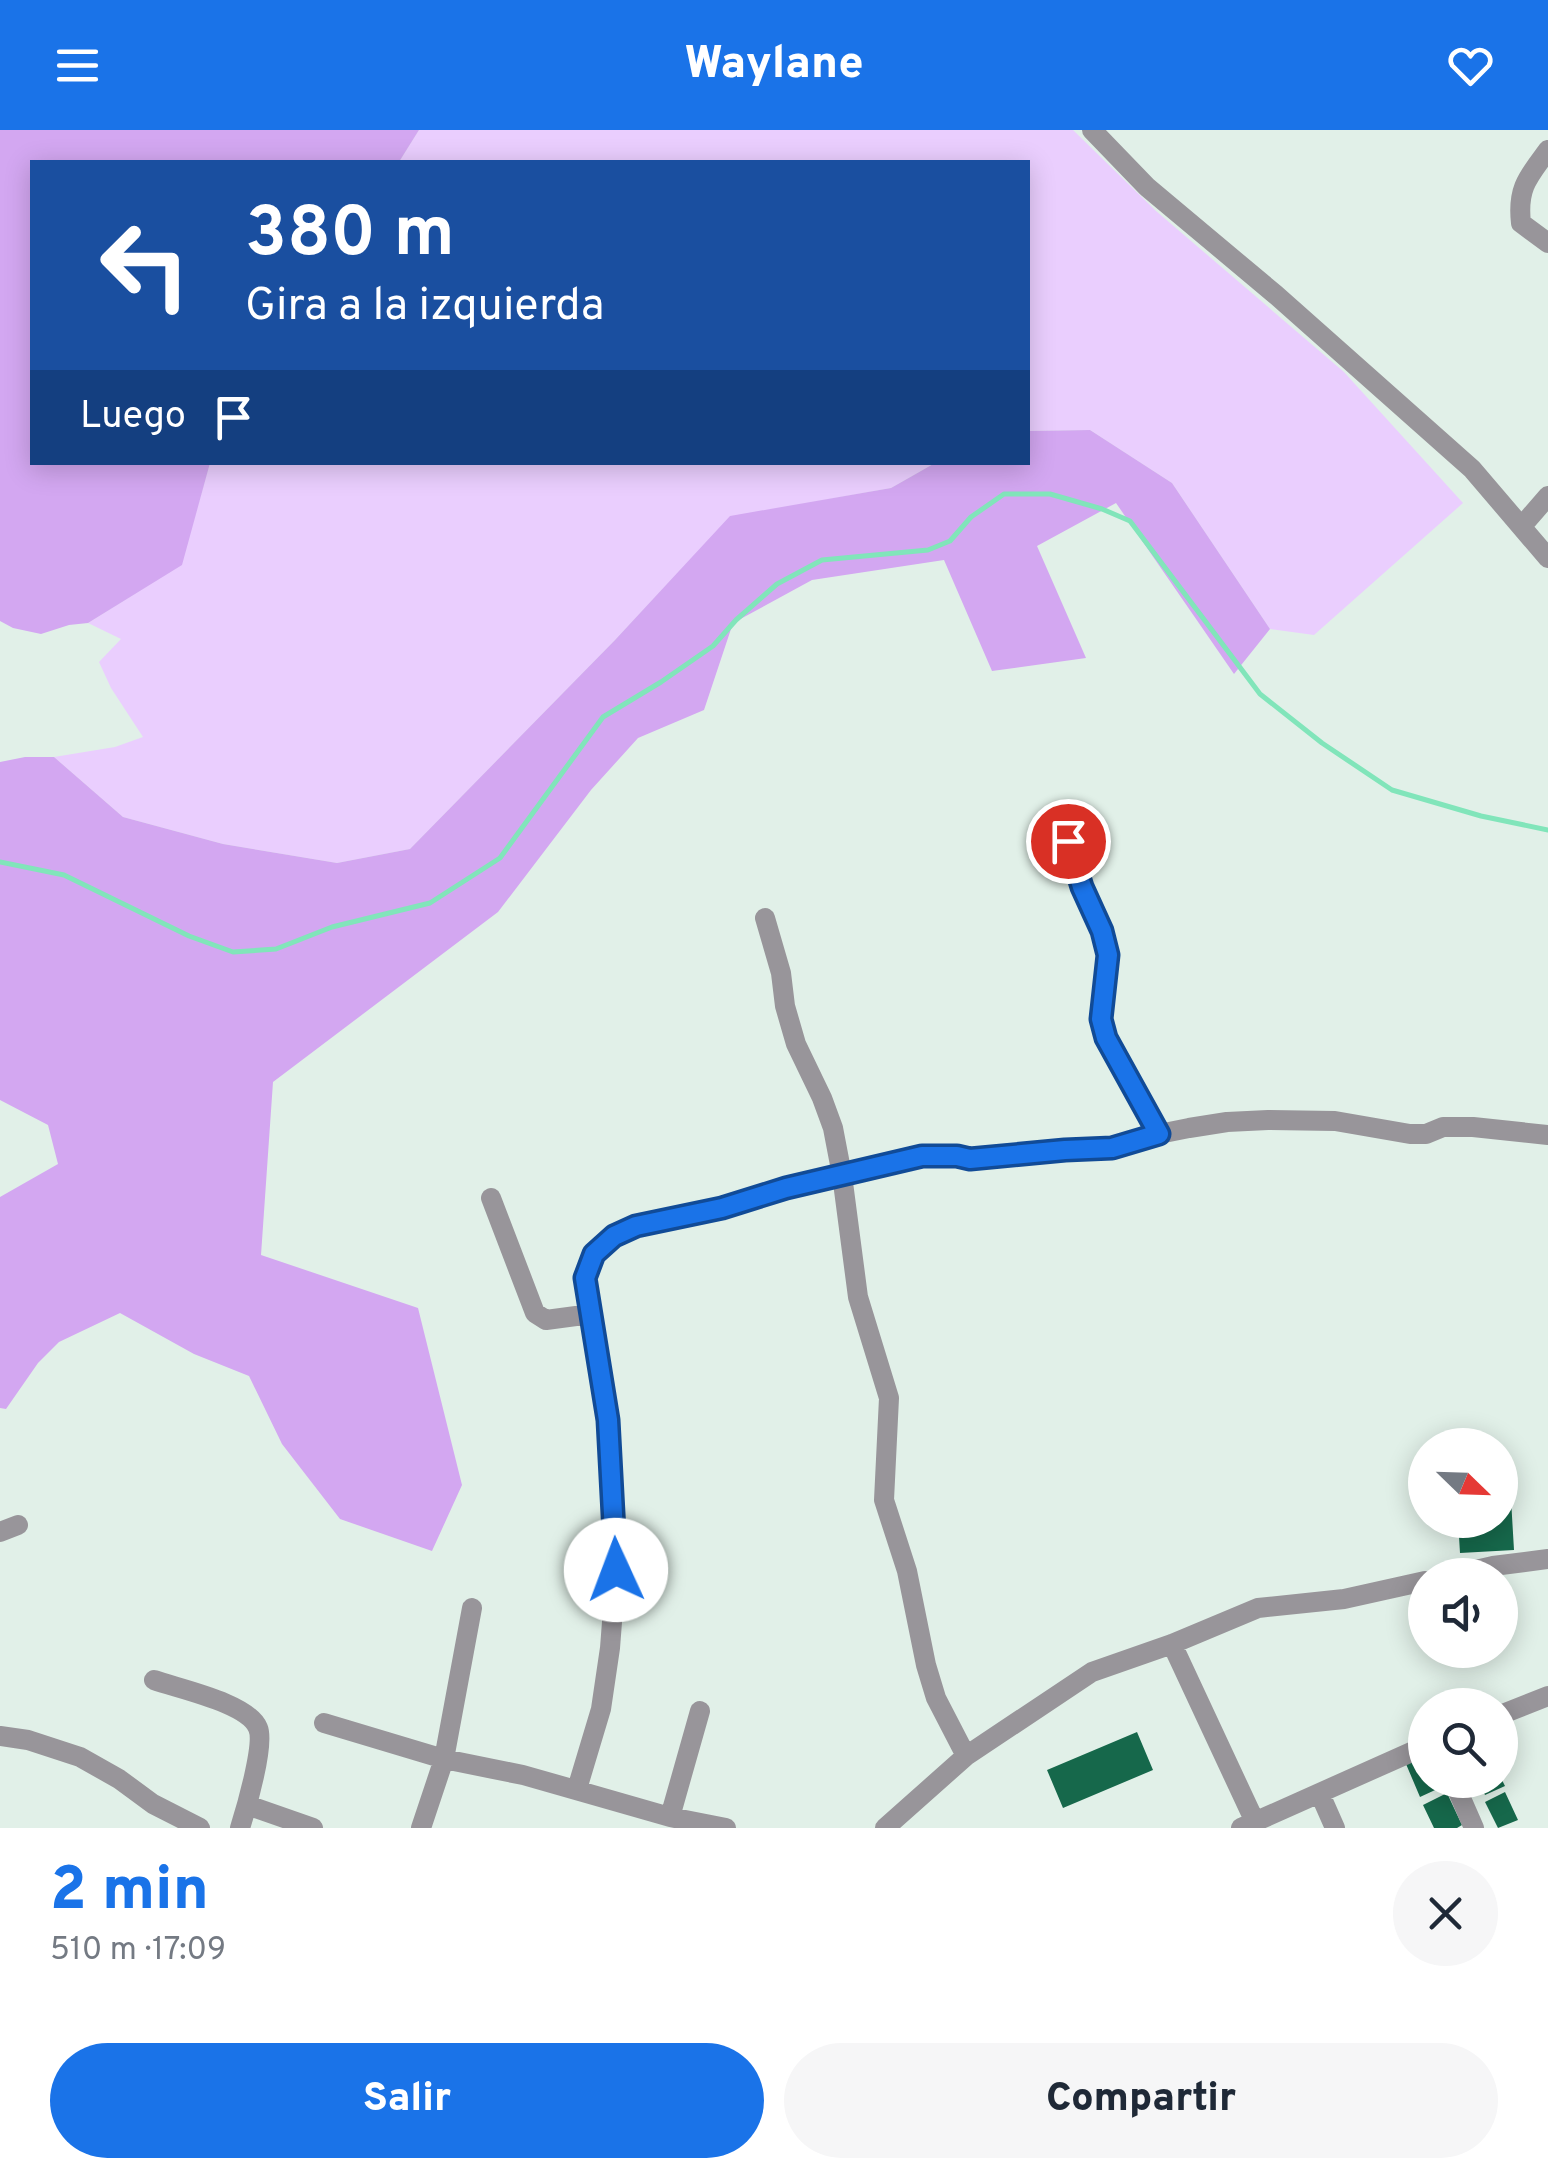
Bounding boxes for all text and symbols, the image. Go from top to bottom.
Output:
text: Waylane [684,37,864,94]
icon: menu [50,38,105,93]
icon: heart [1443,38,1498,93]
text: 380 m [245,192,455,281]
icon: left [80,200,210,330]
text: Gira a la izquierda [245,279,604,336]
icon: arrive [206,390,261,445]
text: Luego [80,393,186,442]
pin [1026,799,1111,884]
icon: arrive [1041,814,1096,869]
north arrow [1408,1428,1518,1538]
map controls [1408,1428,1518,1798]
position arrow [564,1518,668,1622]
button: sound [1408,1558,1518,1668]
button: search [1408,1688,1518,1798]
text: 2 min [50,1855,209,1931]
button: close [1393,1861,1498,1966]
text: 510 m · 17:09 [50,1931,226,1971]
button: Salir [50,2043,764,2158]
button: Compartir [784,2043,1498,2158]

